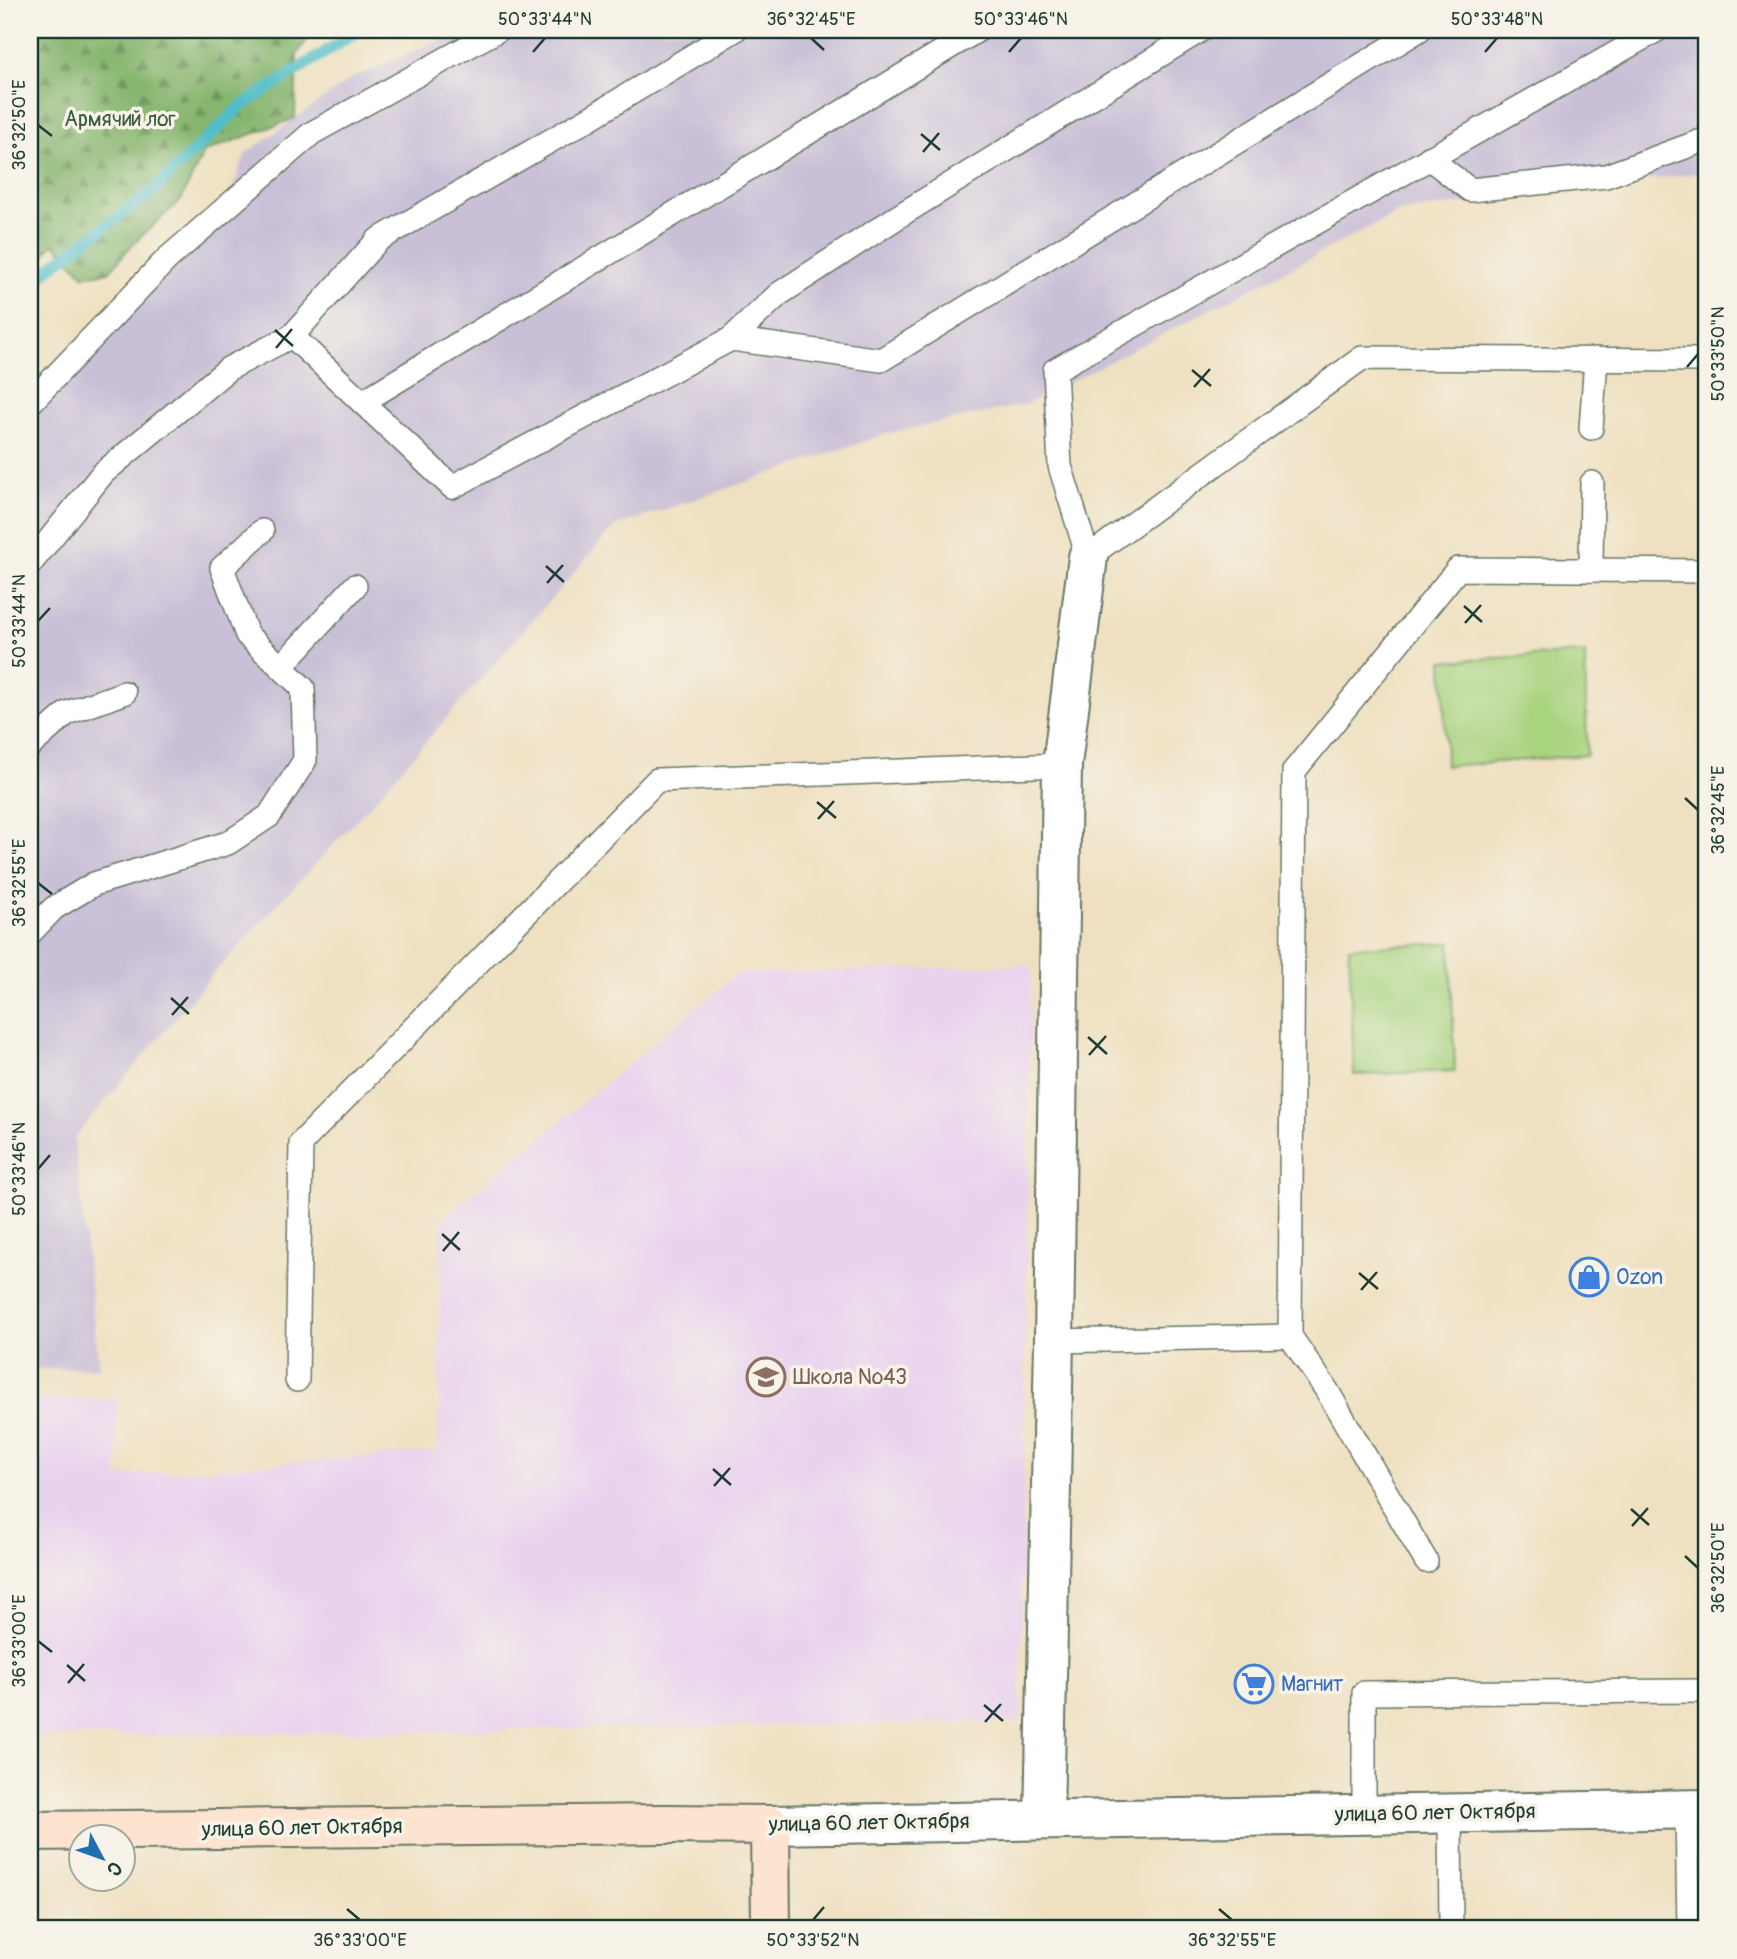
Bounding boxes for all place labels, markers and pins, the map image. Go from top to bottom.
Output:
shop icon: Ozon [1568,1256,1610,1298]
place label: Ozon [1616,1264,1663,1291]
school or university icon: Школа №43 [745,1356,787,1398]
place label: Школа №43 [793,1364,907,1391]
supermarket icon: Магнит [1233,1663,1275,1705]
place label: Магнит [1281,1671,1344,1698]

